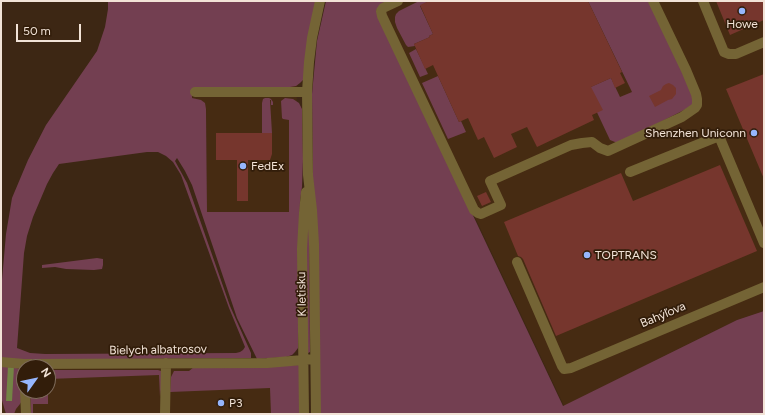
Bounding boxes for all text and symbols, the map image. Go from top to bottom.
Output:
marker: Howe [737,6,747,16]
scale bar [18,16,83,42]
place label: Howe [726,17,758,31]
text: 50 m [23,24,51,38]
place label: Shenzhen Uniconn [645,126,746,140]
marker: Shenzhen Uniconn [749,128,759,138]
place label: FedEx [251,159,284,173]
marker: FedEx [238,161,248,171]
place label: TOPTRANS [595,248,657,262]
marker: TOPTRANS [582,250,592,260]
street label: K letisku [294,271,310,317]
street label: Bahýľova [638,299,688,331]
street label: Bielych albatrosov [109,342,207,358]
north arrow [16,359,56,399]
text: N [38,366,53,380]
place label: P3 [229,396,242,410]
marker: P3 [216,398,226,408]

